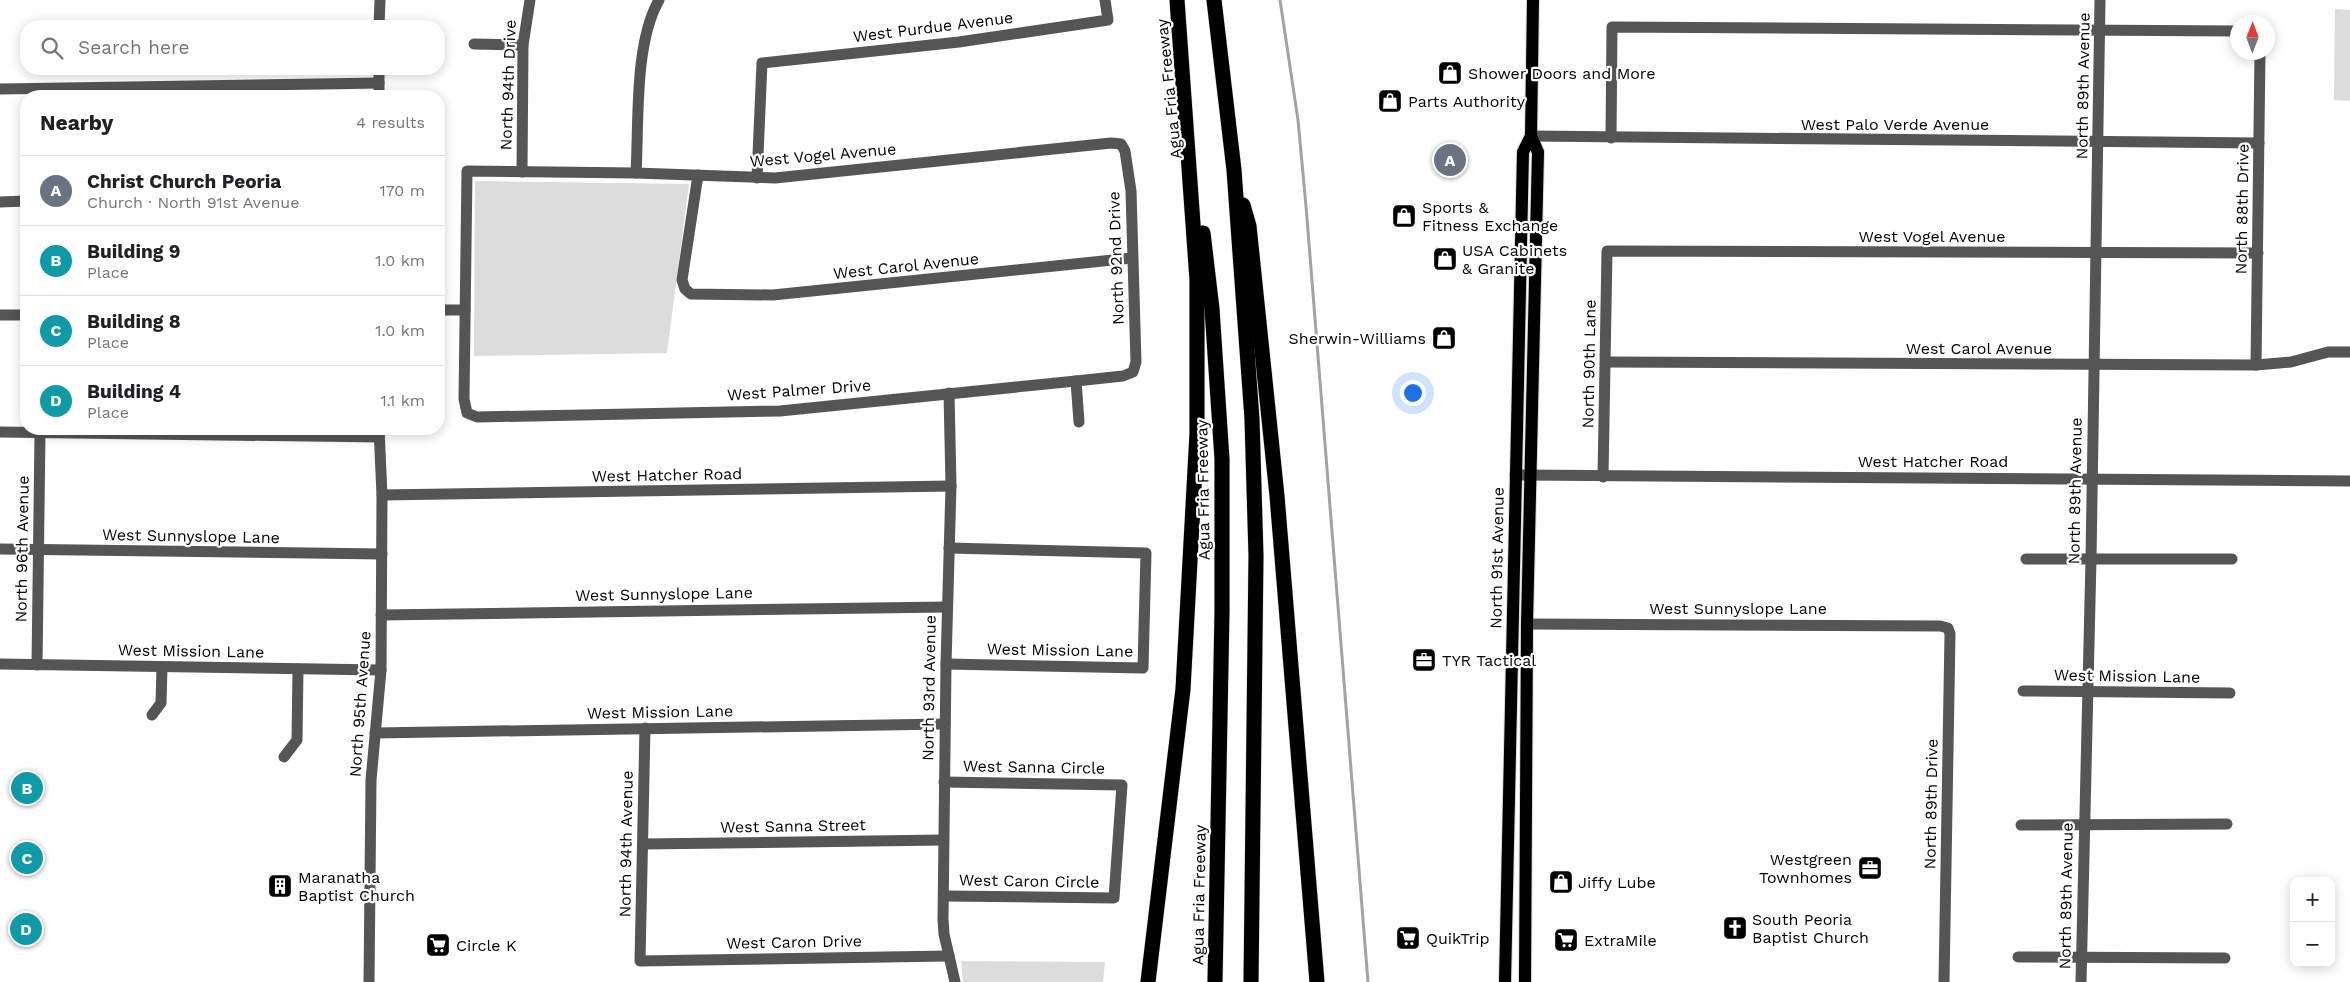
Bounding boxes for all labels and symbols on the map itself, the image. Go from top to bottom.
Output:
street label: West Purdue Avenue [852,8,1014,46]
street label: North 89th Avenue [2072,12,2094,160]
north arrow [2230,15,2275,60]
street label: Agua Fria Freeway [1152,17,1186,160]
street label: North 94th Drive [496,19,520,151]
shop icon: Shower Doors and More [1437,60,1463,86]
place label: Shower Doors and More [1468,64,1655,83]
shop icon: Parts Authority [1377,88,1403,114]
place label: Parts Authority [1408,92,1526,111]
street label: West Palo Verde Avenue [1801,115,1989,134]
street label: West Vogel Avenue [749,139,897,171]
pin: A [1434,141,1466,179]
street label: North 88th Drive [2231,143,2253,275]
street label: North 92nd Drive [1104,191,1128,325]
place label: Sports & Fitness Exchange [1422,198,1558,235]
shop icon: Sports & Fitness Exchange [1391,203,1417,229]
street label: West Vogel Avenue [1859,227,2005,246]
place label: USA Cabinets & Granite [1462,241,1567,278]
shop icon: USA Cabinets & Granite [1432,246,1458,272]
street label: West Carol Avenue [832,249,980,283]
street label: North 90th Lane [1578,299,1600,429]
shop icon: Sherwin-Williams [1431,325,1457,351]
place label: Sherwin-Williams [1289,329,1426,348]
street label: West Carol Avenue [1906,339,2052,358]
street label: West Palmer Drive [726,375,872,405]
your location [1400,380,1426,406]
street label: North 89th Avenue [2064,417,2086,565]
street label: Agua Fria Freeway [1192,419,1214,561]
street label: West Hatcher Road [1858,452,2008,471]
street label: West Hatcher Road [592,464,742,486]
street label: North 96th Avenue [11,475,33,623]
street label: North 91st Avenue [1486,487,1508,629]
street label: West Sunnyslope Lane [102,525,280,547]
street label: West Sunnyslope Lane [575,583,753,605]
street label: West Sunnyslope Lane [1649,599,1827,618]
street label: North 93rd Avenue [918,615,940,761]
street label: North 95th Avenue [345,630,375,778]
street label: West Mission Lane [987,639,1133,661]
street label: West Mission Lane [118,640,264,662]
office icon: TYR Tactical [1411,647,1437,673]
place label: TYR Tactical [1442,651,1536,670]
street label: West Mission Lane [2054,665,2200,687]
street label: West Mission Lane [587,701,733,723]
street label: North 89th Drive [1920,738,1942,870]
street label: West Sanna Circle [963,756,1105,778]
pin: B [11,769,43,807]
street label: North 94th Avenue [615,770,637,918]
street label: West Sanna Street [720,815,866,837]
street label: North 89th Avenue [2055,822,2077,970]
street label: Agua Fria Freeway [1188,824,1210,966]
pin: C [11,839,43,877]
place label: Westgreen Townhomes [1759,850,1852,887]
office icon: Westgreen Townhomes [1857,855,1883,881]
place label: Maranatha Baptist Church [298,868,415,905]
shop icon: Jiffy Lube [1548,869,1574,895]
street label: West Caron Circle [959,870,1099,892]
building icon: Maranatha Baptist Church [267,873,293,899]
place label: Jiffy Lube [1578,873,1656,892]
pin: D [10,910,42,948]
place label: South Peoria Baptist Church [1752,910,1869,947]
church icon: South Peoria Baptist Church [1722,915,1748,941]
supermarket icon: QuikTrip [1395,925,1421,951]
supermarket icon: ExtraMile [1553,927,1579,953]
place label: QuikTrip [1426,929,1490,948]
street label: West Caron Drive [726,931,862,953]
place label: ExtraMile [1584,931,1657,950]
supermarket icon: Circle K [425,932,451,958]
place label: Circle K [456,936,517,955]

